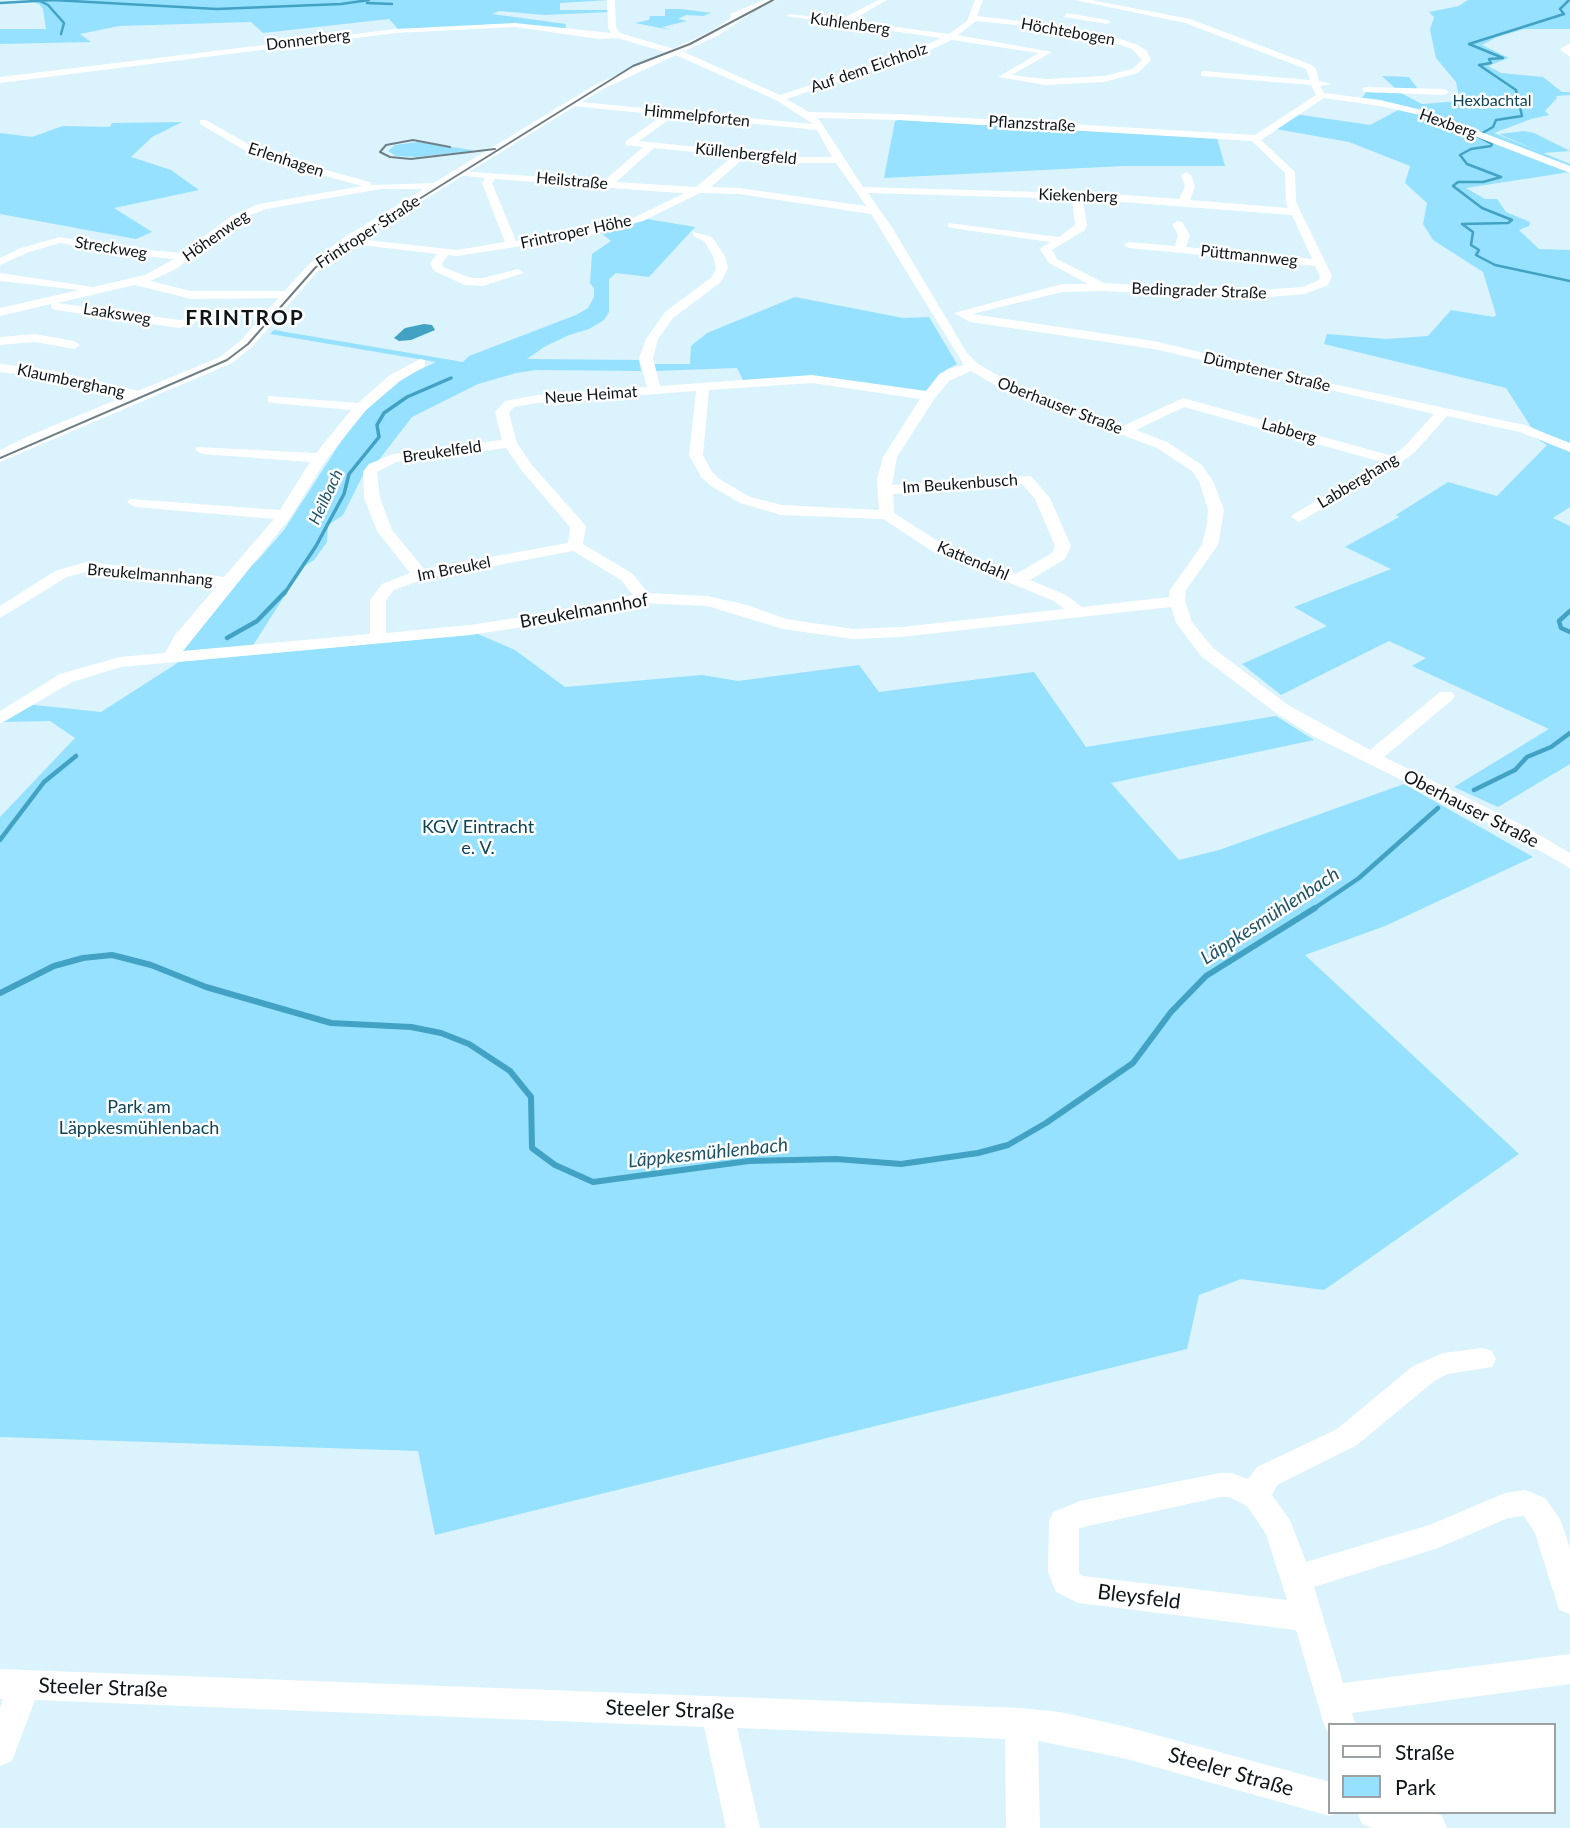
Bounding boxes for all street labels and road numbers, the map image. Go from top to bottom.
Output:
street label: Kuhlenberg [809,9,891,39]
street label: Höchtebogen [1019,14,1117,50]
street label: Donnerberg [265,25,351,55]
street label: Auf dem Eichholz [808,39,930,97]
street label: Himmelpforten [643,101,751,131]
street label: Hexberg [1417,105,1479,143]
street label: Pflanzstraße [988,112,1076,136]
street label: Erlenhagen [246,139,326,181]
street label: Küllenbergfeld [694,139,798,169]
street label: Heilstraße [535,168,609,194]
street label: Kiekenberg [1038,185,1118,207]
street label: Frintroper Straße [312,191,424,273]
street label: Höhenweg [179,206,253,266]
street label: Frintroper Höhe [519,211,633,253]
street label: Streckweg [73,233,149,263]
street label: Püttmannweg [1199,241,1299,271]
street label: Bedingrader Straße [1131,279,1267,303]
street label: Laaksweg [82,299,152,329]
street label: Dümptener Straße [1202,348,1332,396]
street label: Klaumberghang [15,360,127,402]
street label: Oberhauser Straße [995,373,1125,439]
street label: Neue Heimat [544,382,638,408]
street label: Labberg [1259,414,1319,448]
street label: Breukelfeld [401,437,483,467]
street label: Labberghang [1314,449,1402,513]
street label: Im Beukenbusch [902,470,1018,498]
street label: Kattendahl [934,537,1012,585]
street label: Im Breukel [416,552,492,586]
street label: Breukelmannhang [86,560,214,590]
street label: Breukelmannhof [518,589,650,633]
street label: Oberhauser Straße [1400,766,1542,852]
street label: Bleysfeld [1096,1579,1182,1615]
street label: Steeler Straße [38,1673,168,1703]
street label: Steeler Straße [605,1695,735,1725]
street label: Steeler Straße [1165,1742,1297,1802]

